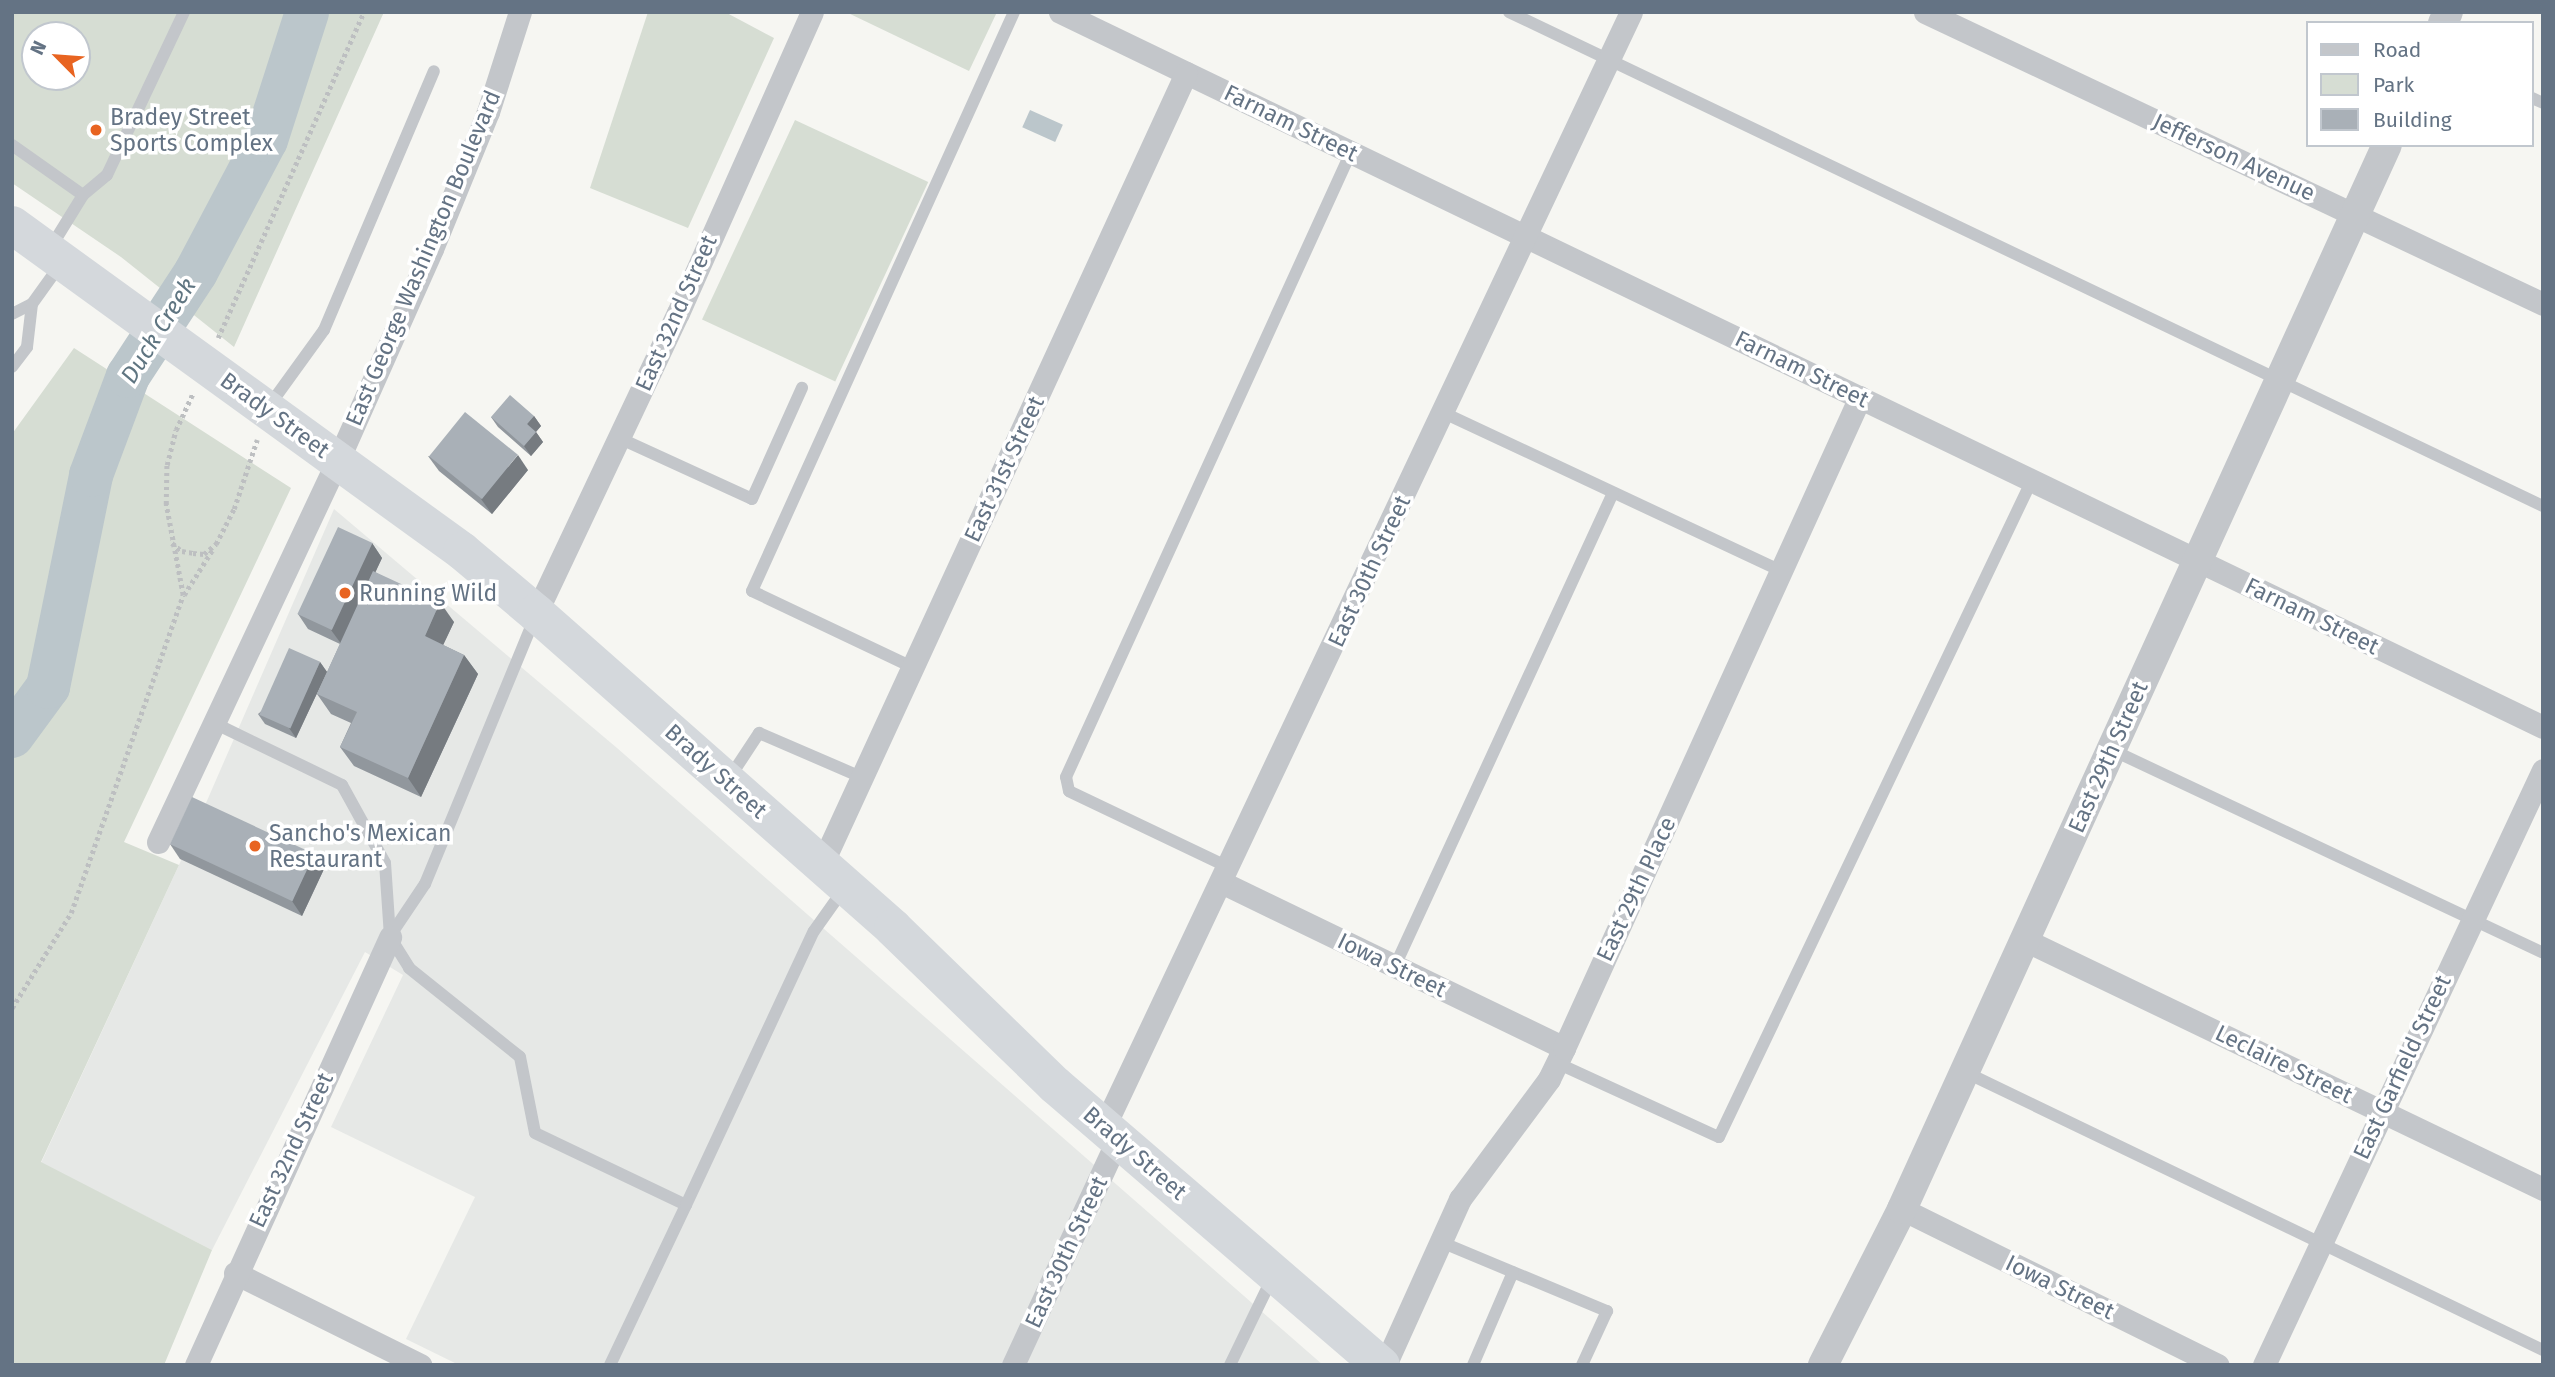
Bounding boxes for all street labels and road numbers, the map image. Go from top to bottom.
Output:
street label: Farnam Street [1220,79,1362,167]
street label: East George Washington Boulevard [340,86,506,430]
street label: Jefferson Avenue [2148,107,2320,207]
street label: East 32nd Street [629,231,723,395]
street label: Farnam Street [1731,325,1873,413]
street label: Brady Street [215,366,335,464]
street label: East 31st Street [958,392,1050,546]
street label: East 30th Street [1322,491,1416,651]
street label: Farnam Street [2241,572,2383,660]
street label: East 29th Street [2062,677,2154,837]
street label: Brady Street [659,718,773,824]
street label: East 29th Place [1591,813,1681,965]
street label: Iowa Street [1333,927,1451,1003]
street label: East Garfield Street [2347,971,2457,1163]
street label: Leclaire Street [2211,1019,2357,1109]
street label: East 32nd Street [243,1068,339,1232]
street label: Brady Street [1078,1101,1192,1205]
street label: East 30th Street [1019,1172,1113,1332]
street label: Iowa Street [2001,1249,2119,1325]

